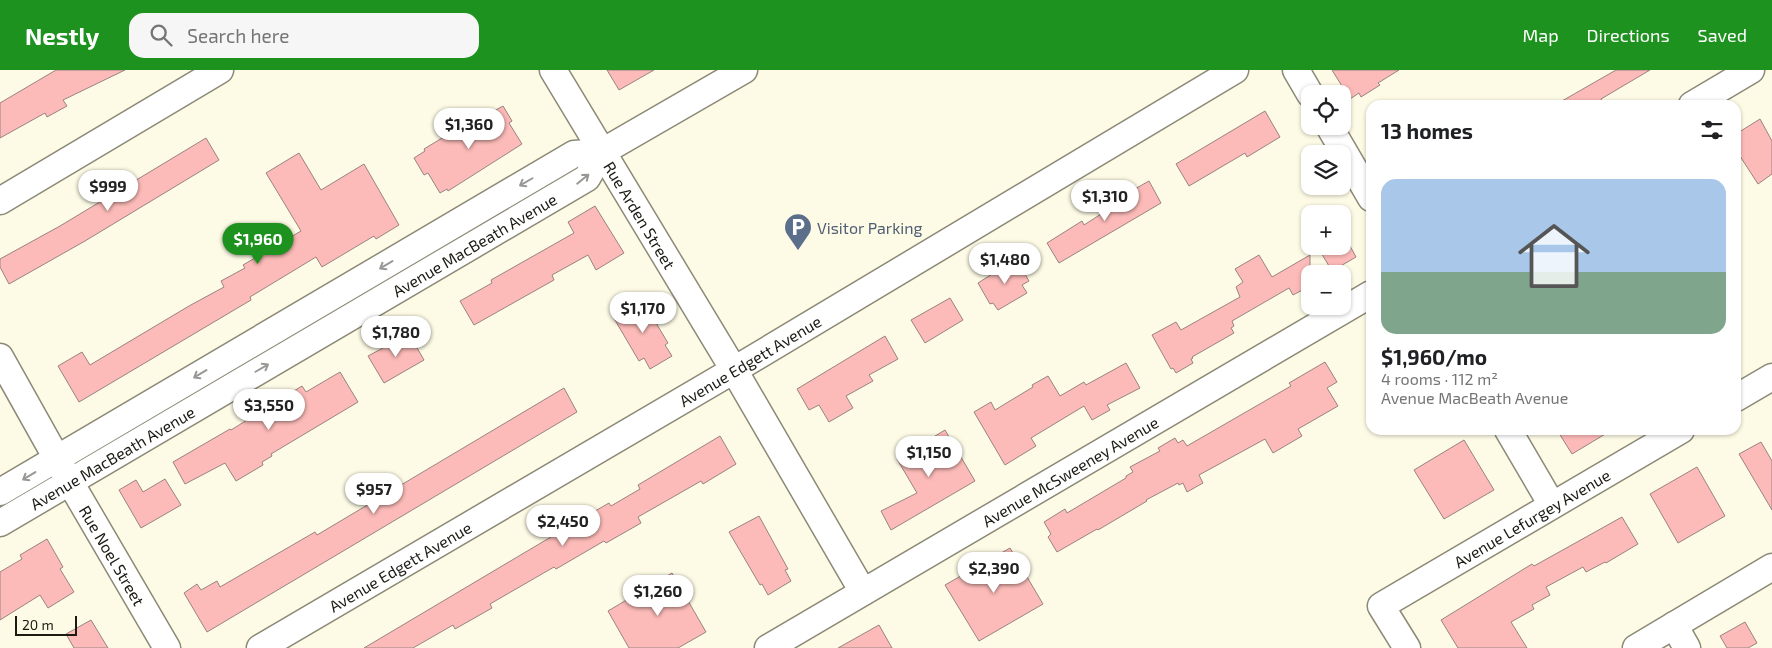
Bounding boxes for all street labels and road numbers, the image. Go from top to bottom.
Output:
street label: Rue Arden Street [601,157,680,272]
street label: Avenue MacBeath Avenue [389,189,560,300]
street label: Avenue Edgett Avenue [675,311,824,410]
street label: Avenue MacBeath Avenue [26,401,198,513]
street label: Avenue McSweeney Avenue [978,412,1161,530]
street label: Avenue Lefurgey Avenue [1450,464,1613,571]
street label: Rue Noel Street [76,502,149,609]
street label: Avenue Edgett Avenue [325,517,474,615]

